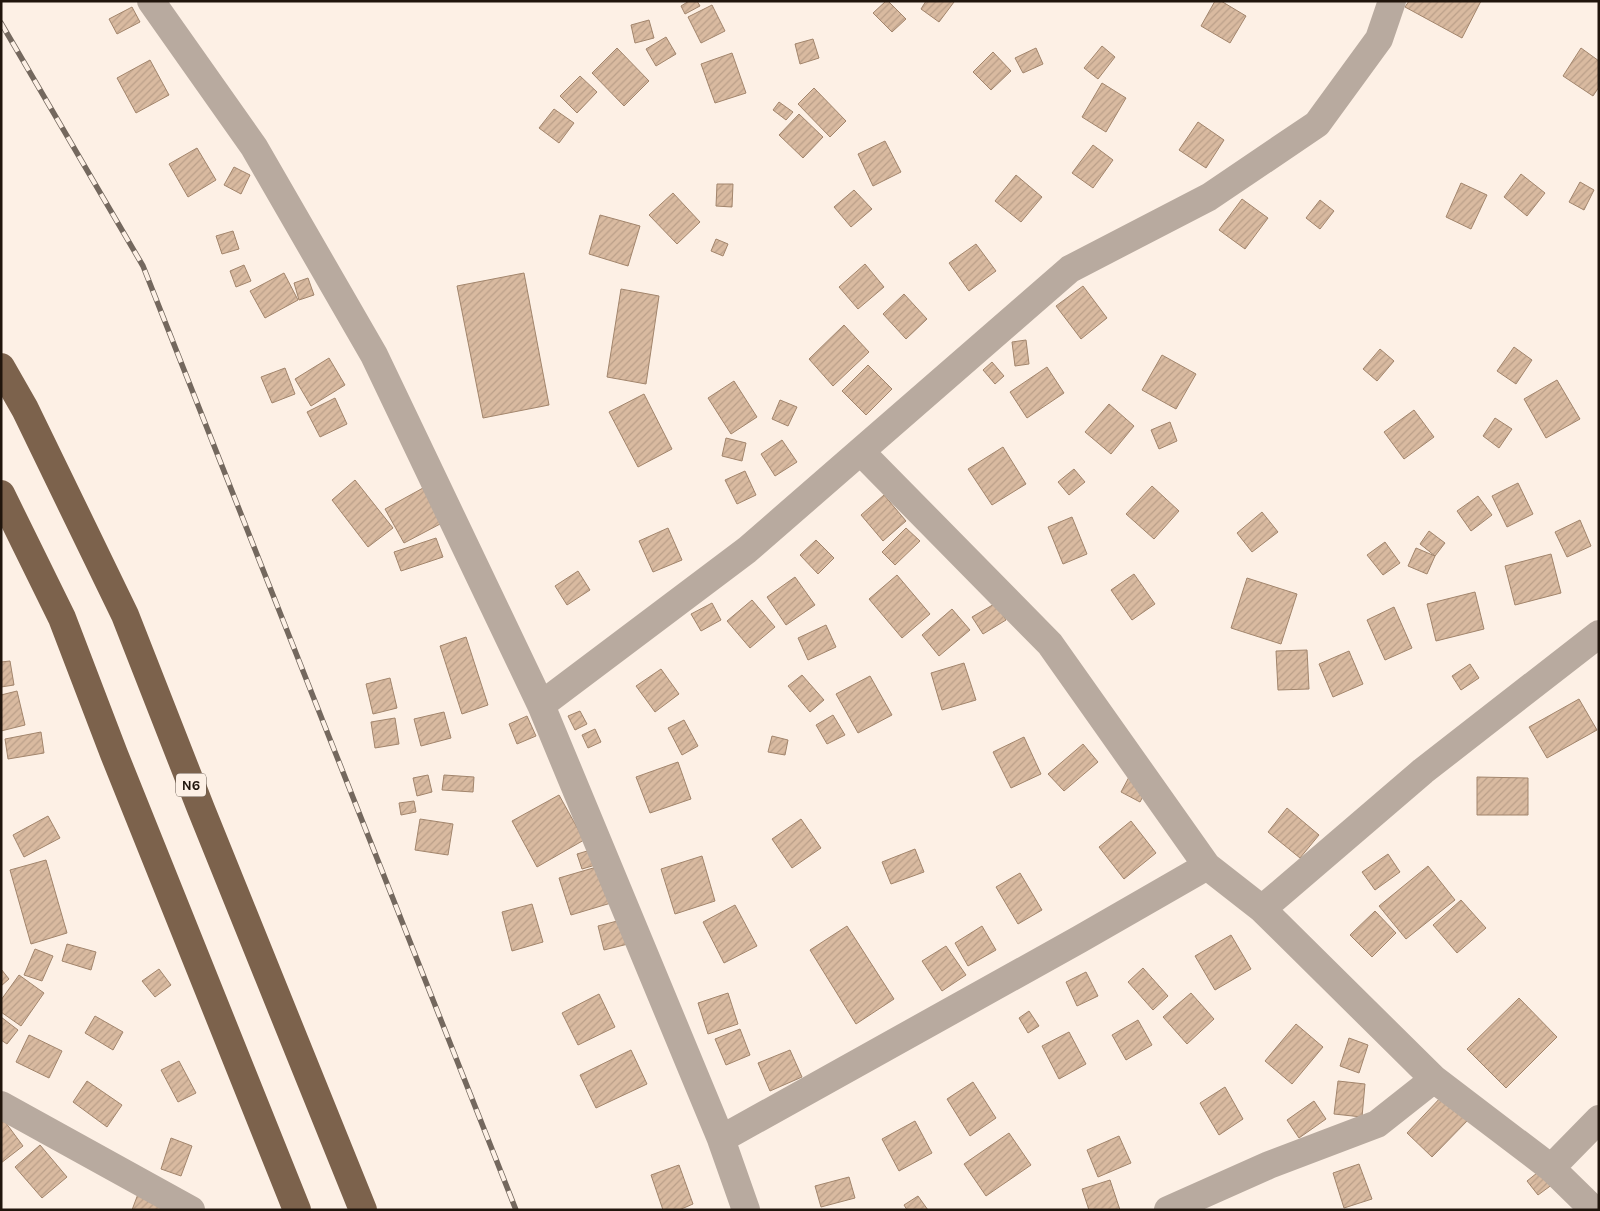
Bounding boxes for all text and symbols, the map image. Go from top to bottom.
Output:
road number: N6 [176,774,206,796]

